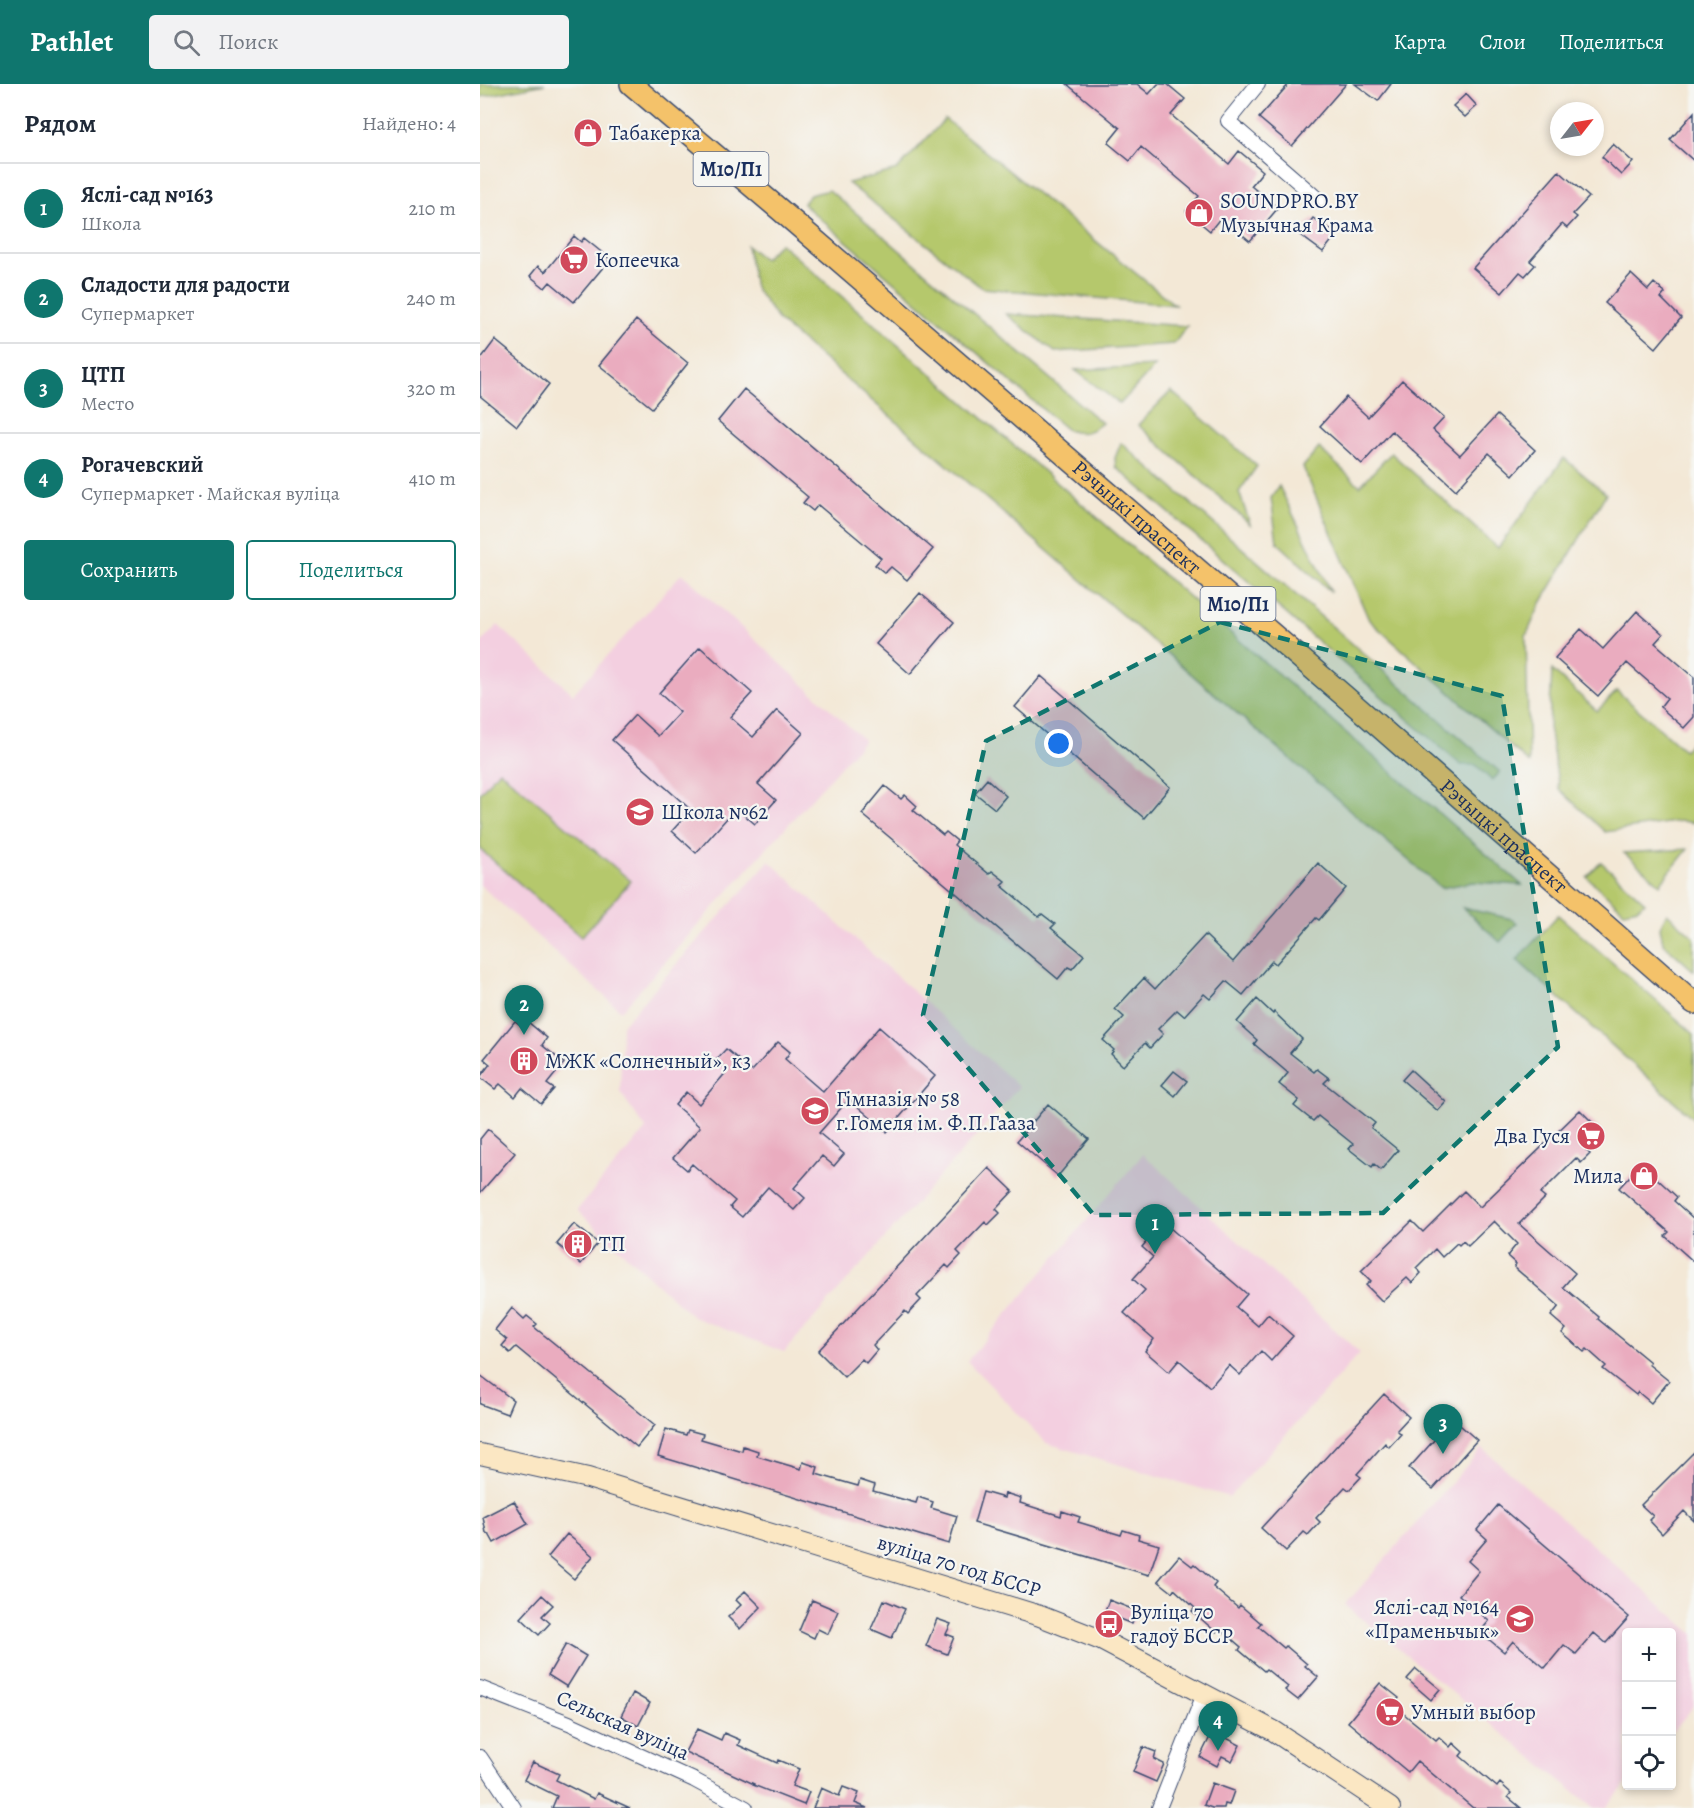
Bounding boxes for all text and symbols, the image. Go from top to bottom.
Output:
search box [149,15,569,69]
text: Pathlet [30,23,113,61]
icon: search [170,26,203,59]
text: Поиск [218,27,278,57]
text: Карта [1393,28,1446,56]
text: Слои [1479,28,1526,56]
text: Поделиться [1559,28,1664,56]
north arrow [1550,102,1604,156]
text: Рядом [24,106,96,141]
text: Найдено: 4 [362,110,456,137]
shop icon: Табакерка [572,117,604,149]
place label: Табакерка [609,119,701,147]
road number: М10/П1 [694,152,768,186]
text: Яслі-сад №163 [81,180,214,210]
place label: SOUNDPRO.BY Музычная Крама [1220,187,1374,239]
text: 1 [40,195,47,222]
text: 210 m [408,195,456,222]
shop icon: SOUNDPRO.BY Музычная Крама [1183,197,1215,229]
text: Школа [81,210,141,237]
supermarket icon: Копеечка [558,244,590,276]
place label: Копеечка [595,246,680,274]
text: Сладости для радости [81,270,290,300]
text: 2 [39,285,48,312]
text: 240 m [406,285,456,312]
text: Супермаркет [81,300,195,327]
text: ЦТП [81,360,125,390]
text: 3 [39,375,48,402]
text: 320 m [407,375,456,402]
text: Место [81,390,134,417]
text: Рогачевский [81,450,204,480]
street label: Рэчыцкі праспект [1067,454,1207,581]
text: 4 [39,465,48,492]
text: 410 m [409,465,456,492]
text: Супермаркет · Майская вуліца [81,480,340,507]
button: Сохранить [24,540,234,600]
button: Поделиться [246,540,456,600]
road number: М10/П1 [1200,587,1275,621]
your location [1044,729,1073,758]
street label: Рэчыцкі праспект [1434,772,1574,900]
school or university icon: Школа №62 [624,796,656,828]
place label: Школа №62 [661,798,768,826]
pin: 2 [504,986,543,1035]
building icon: МЖК «Солнечный», к3 [508,1045,540,1077]
place label: МЖК «Солнечный», к3 [545,1047,751,1075]
place label: Гімназія № 58 г.Гомеля ім. Ф.П.Гааза [836,1085,1036,1137]
school or university icon: Гімназія № 58 г.Гомеля ім. Ф.П.Гааза [799,1095,831,1127]
supermarket icon: Два Гуся [1575,1120,1607,1152]
place label: Два Гуся [1494,1122,1570,1150]
shop icon: Мила [1628,1160,1660,1192]
place label: Мила [1573,1162,1623,1190]
pin: 1 [1136,1204,1174,1254]
building icon: ТП [562,1228,594,1260]
place label: ТП [599,1230,625,1258]
pin: 3 [1424,1404,1462,1454]
street label: вуліца 70 год БССР [874,1528,1045,1604]
place label: Яслі-сад №164 «Праменьчык» [1365,1593,1499,1645]
place label: Вуліца 70 гадоў БССР [1130,1598,1233,1650]
school or university icon: Яслі-сад №164 «Праменьчык» [1504,1603,1536,1635]
bus stop icon: Вуліца 70 гадоў БССР [1093,1608,1125,1640]
map controls [1622,1628,1676,1790]
button: + [1622,1628,1676,1682]
button: − [1622,1682,1676,1736]
street label: Сельская вуліца [552,1683,694,1767]
supermarket icon: Умный выбор [1374,1696,1406,1728]
place label: Умный выбор [1411,1698,1536,1726]
pin: 4 [1198,1702,1238,1751]
button: locate [1622,1736,1676,1790]

